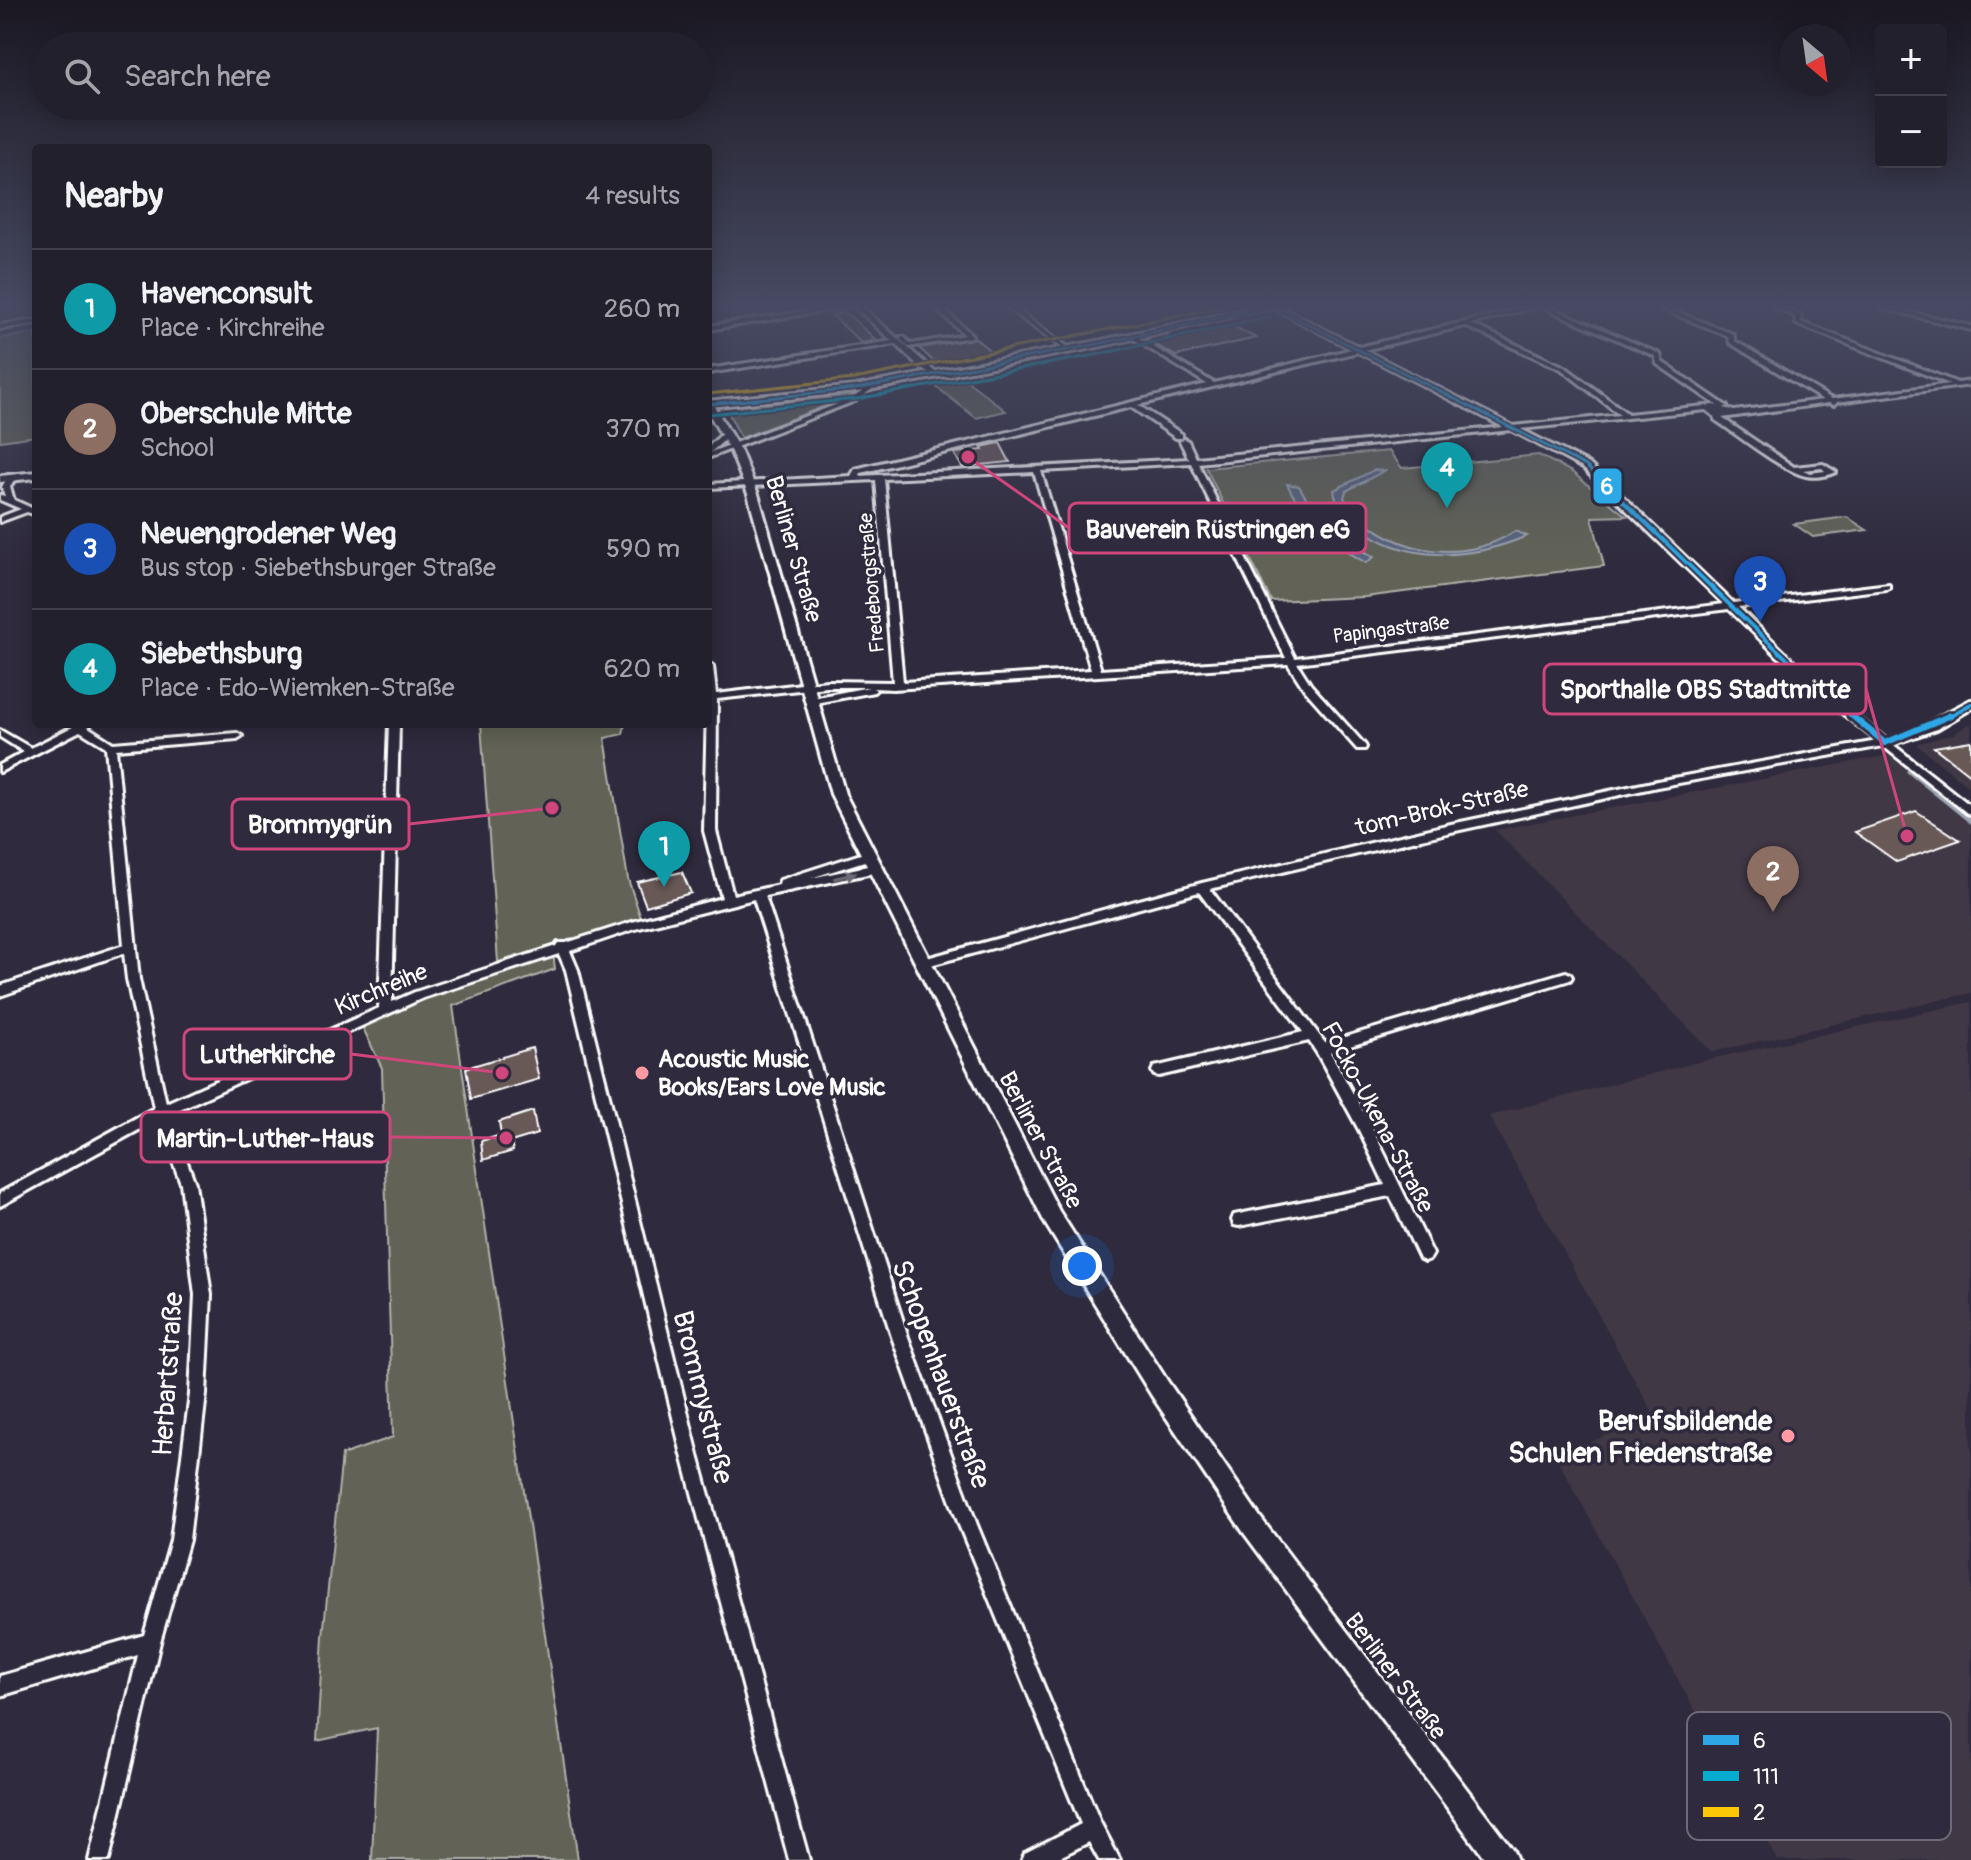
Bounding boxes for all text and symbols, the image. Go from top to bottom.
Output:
north arrow [1779,24,1851,96]
map controls [1875,24,1947,168]
button: + [1875,24,1947,96]
search box [32,32,712,120]
icon: search [60,54,104,98]
text: Search here [124,58,271,95]
button: − [1875,96,1947,168]
text: Nearby [64,175,163,218]
text: 4 results [585,180,680,212]
text: Havenconsult [140,275,312,312]
text: 1 [85,293,95,325]
text: 260 m [604,293,680,325]
text: Place · Kirchreihe [140,312,325,344]
text: Oberschule Mitte [140,395,351,432]
text: 2 [83,413,97,445]
text: 370 m [605,413,680,445]
text: School [140,432,215,464]
pin: 4 [1421,442,1473,508]
line badge: 6 [1592,467,1623,505]
street label: Berliner Straße [759,472,828,626]
text: 6 [1601,473,1614,501]
callout: Bauverein Rüstringen eG [1069,503,1366,553]
street label: Fredeborgstraße [853,512,890,654]
text: Bauverein Rüstringen eG [1086,514,1350,546]
text: Neuengrodener Weg [140,515,396,552]
text: 3 [83,533,97,565]
text: 590 m [606,533,680,565]
text: Bus stop · Siebethsburger Straße [140,552,496,584]
pin: 3 [1734,556,1786,622]
street label: Papingastraße [1331,610,1451,649]
text: Siebethsburg [140,635,302,672]
text: 4 [82,653,98,685]
text: 620 m [604,653,680,685]
callout: Sporthalle OBS Stadtmitte [1544,664,1866,714]
text: Place · Edo-Wiemken-Straße [140,672,455,704]
text: Sporthalle OBS Stadtmitte [1560,674,1852,706]
street label: tom-Brok-Straße [1352,774,1532,843]
callout: Brommygrün [232,799,409,849]
text: Brommygrün [248,809,393,841]
pin: 1 [638,821,690,887]
pin: 2 [1747,846,1799,912]
one-way arrow [833,870,858,882]
street label: Kirchreihe [330,957,432,1022]
street label: Focko-Ukena-Straße [1315,1017,1440,1218]
callout: Lutherkirche [184,1029,351,1079]
text: Lutherkirche [199,1039,336,1071]
place label: Acoustic Music Books/Ears Love Music [658,1045,886,1102]
marker: Acoustic Music Books/Ears Love Music [633,1064,651,1082]
street label: Berliner Straße [992,1067,1089,1214]
callout: Martin-Luther-Haus [141,1112,390,1162]
text: Martin-Luther-Haus [156,1123,374,1155]
your location [1062,1246,1102,1286]
street label: Schopenhauerstraße [883,1255,998,1494]
street label: Herbartstraße [145,1291,192,1457]
street label: Brommystraße [664,1307,741,1488]
place label: Berufsbildende Schulen Friedenstraße [1508,1404,1773,1471]
marker: Berufsbildende Schulen Friedenstraße [1779,1427,1797,1445]
street label: Berliner Straße [1339,1607,1453,1746]
legend [1687,1712,1951,1840]
text: 6 [1753,1727,1766,1755]
text: 111 [1753,1763,1779,1791]
text: 2 [1753,1799,1765,1827]

